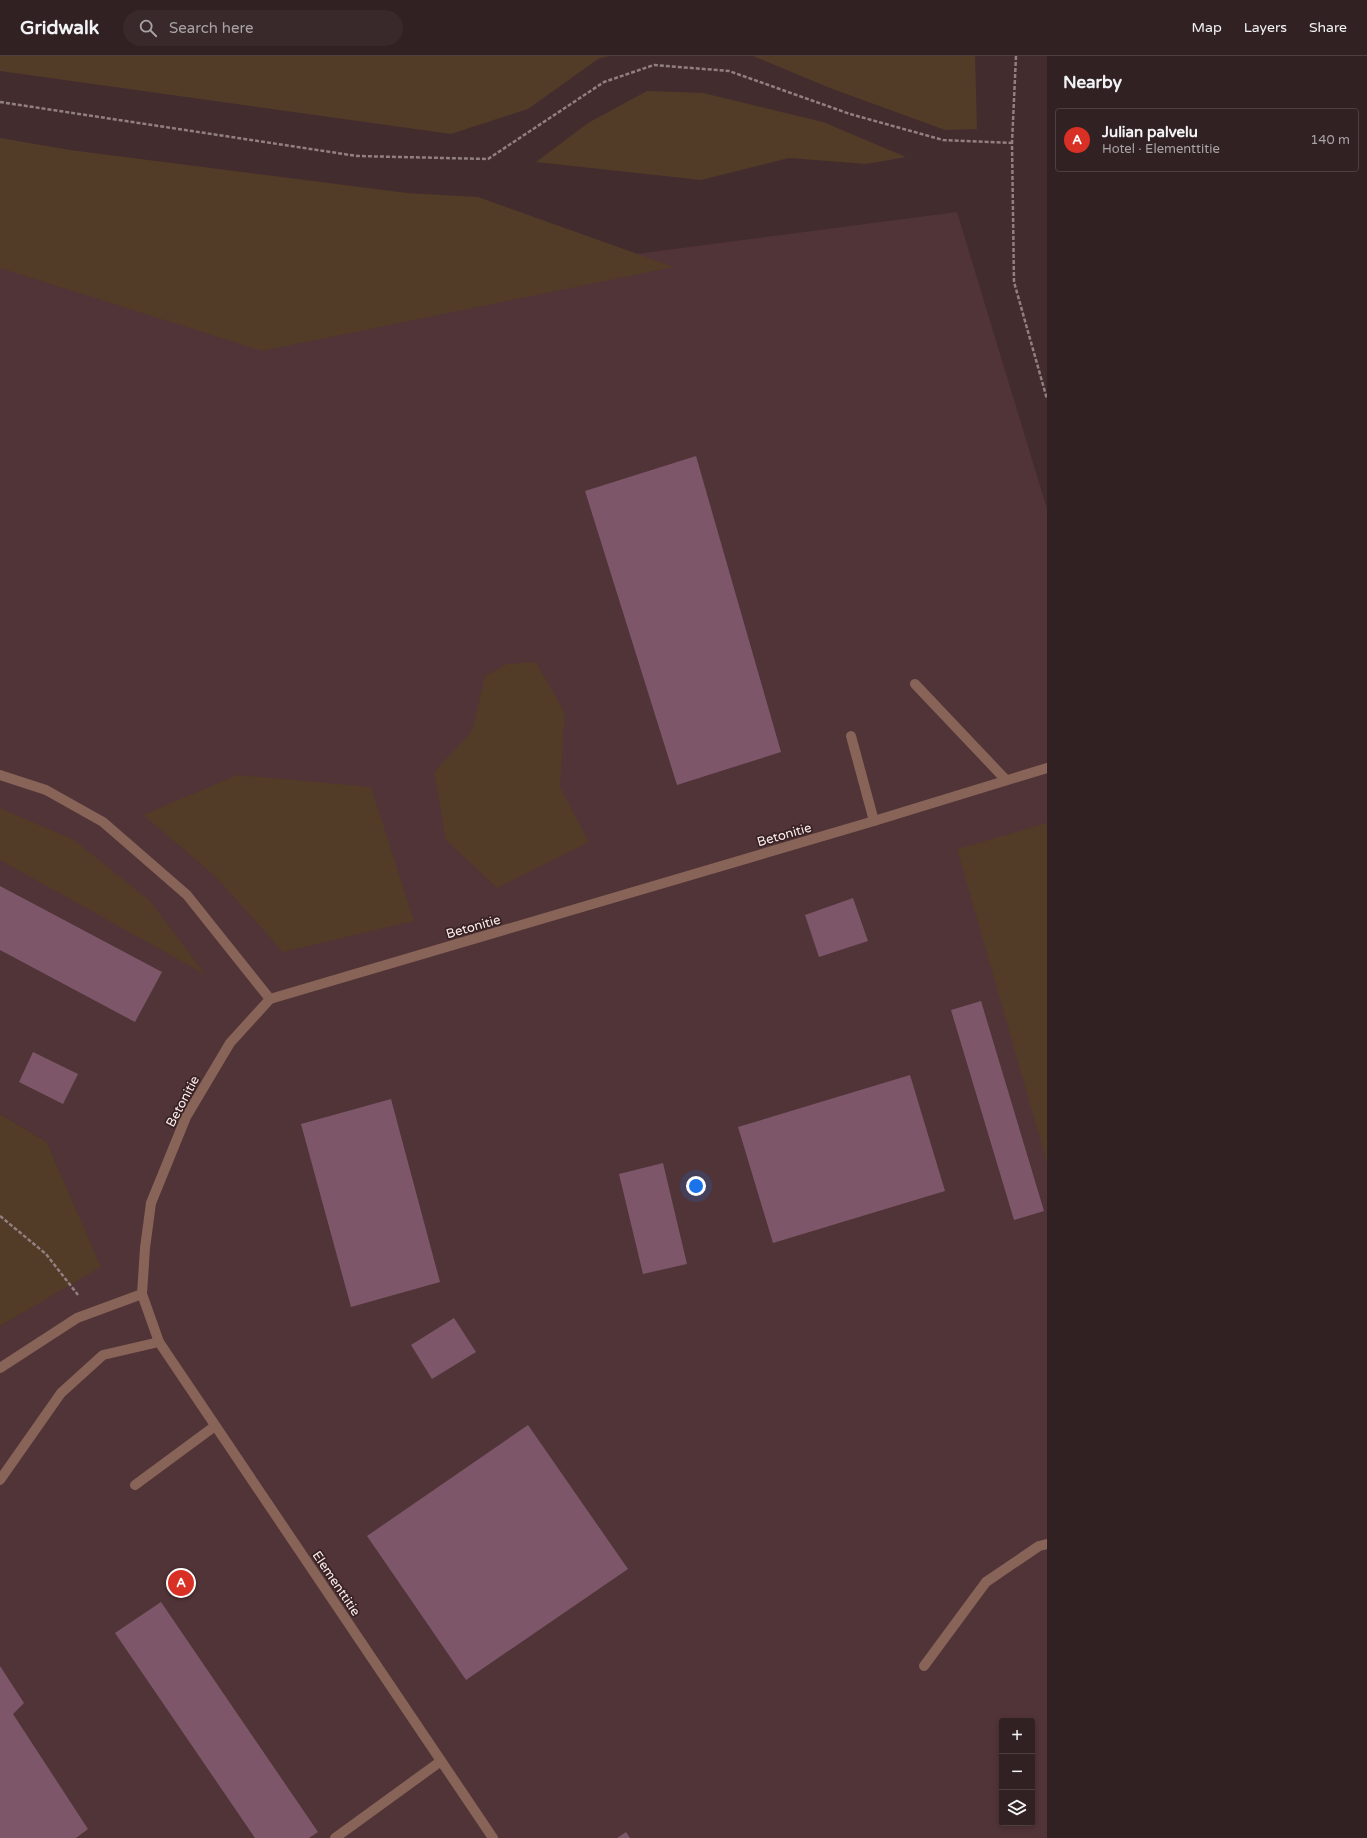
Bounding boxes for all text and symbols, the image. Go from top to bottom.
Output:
search box [123,10,403,46]
text: Gridwalk [20,17,99,39]
icon: search [137,17,159,39]
text: Search here [169,19,253,37]
text: Map [1192,19,1222,36]
text: Layers [1244,19,1287,36]
text: Share [1309,19,1347,36]
text: Nearby [1063,72,1122,93]
text: Julian palvelu [1102,123,1198,141]
text: A [1072,132,1082,148]
text: 140 m [1310,132,1350,148]
text: Hotel · Elementtitie [1102,141,1220,157]
street label: Betonitie [755,820,813,850]
street label: Betonitie [444,912,502,942]
street label: Betonitie [163,1073,203,1130]
your location [686,1176,706,1196]
street label: Elementtitie [309,1548,364,1619]
pin: A [168,1568,194,1598]
map controls [999,1718,1035,1826]
button: + [999,1718,1035,1754]
button: − [999,1754,1035,1790]
button: layers [999,1790,1035,1826]

